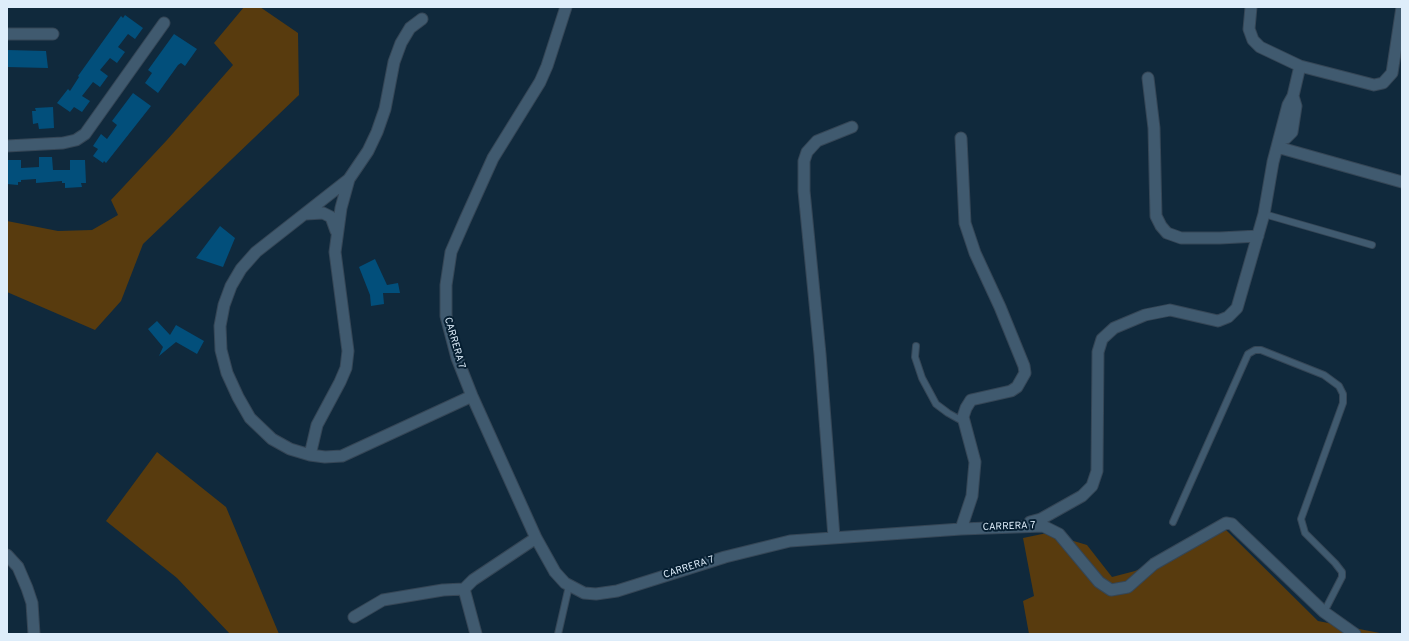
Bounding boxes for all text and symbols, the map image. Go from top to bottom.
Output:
street label: CARRERA 7 [441,316,467,370]
street label: CARRERA 7 [982,520,1036,534]
street label: CARRERA 7 [662,554,716,582]

